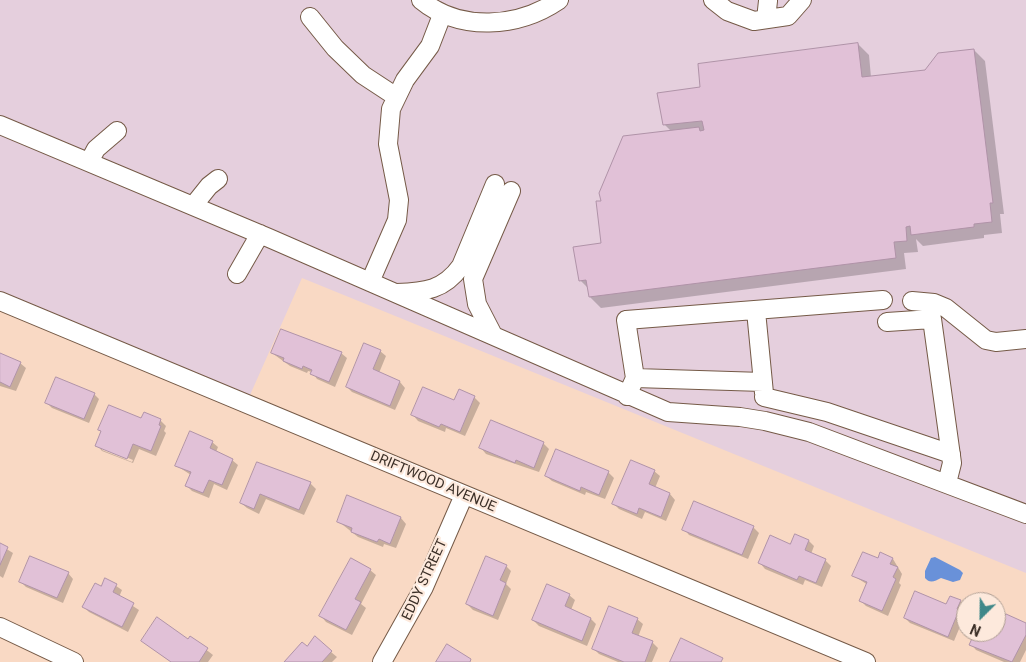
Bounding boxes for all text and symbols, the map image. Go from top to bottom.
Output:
street label: DRIFTWOOD AVENUE [368,448,498,516]
street label: EDDY STREET [399,537,451,623]
north arrow [956,592,1006,642]
text: N [968,621,983,639]

